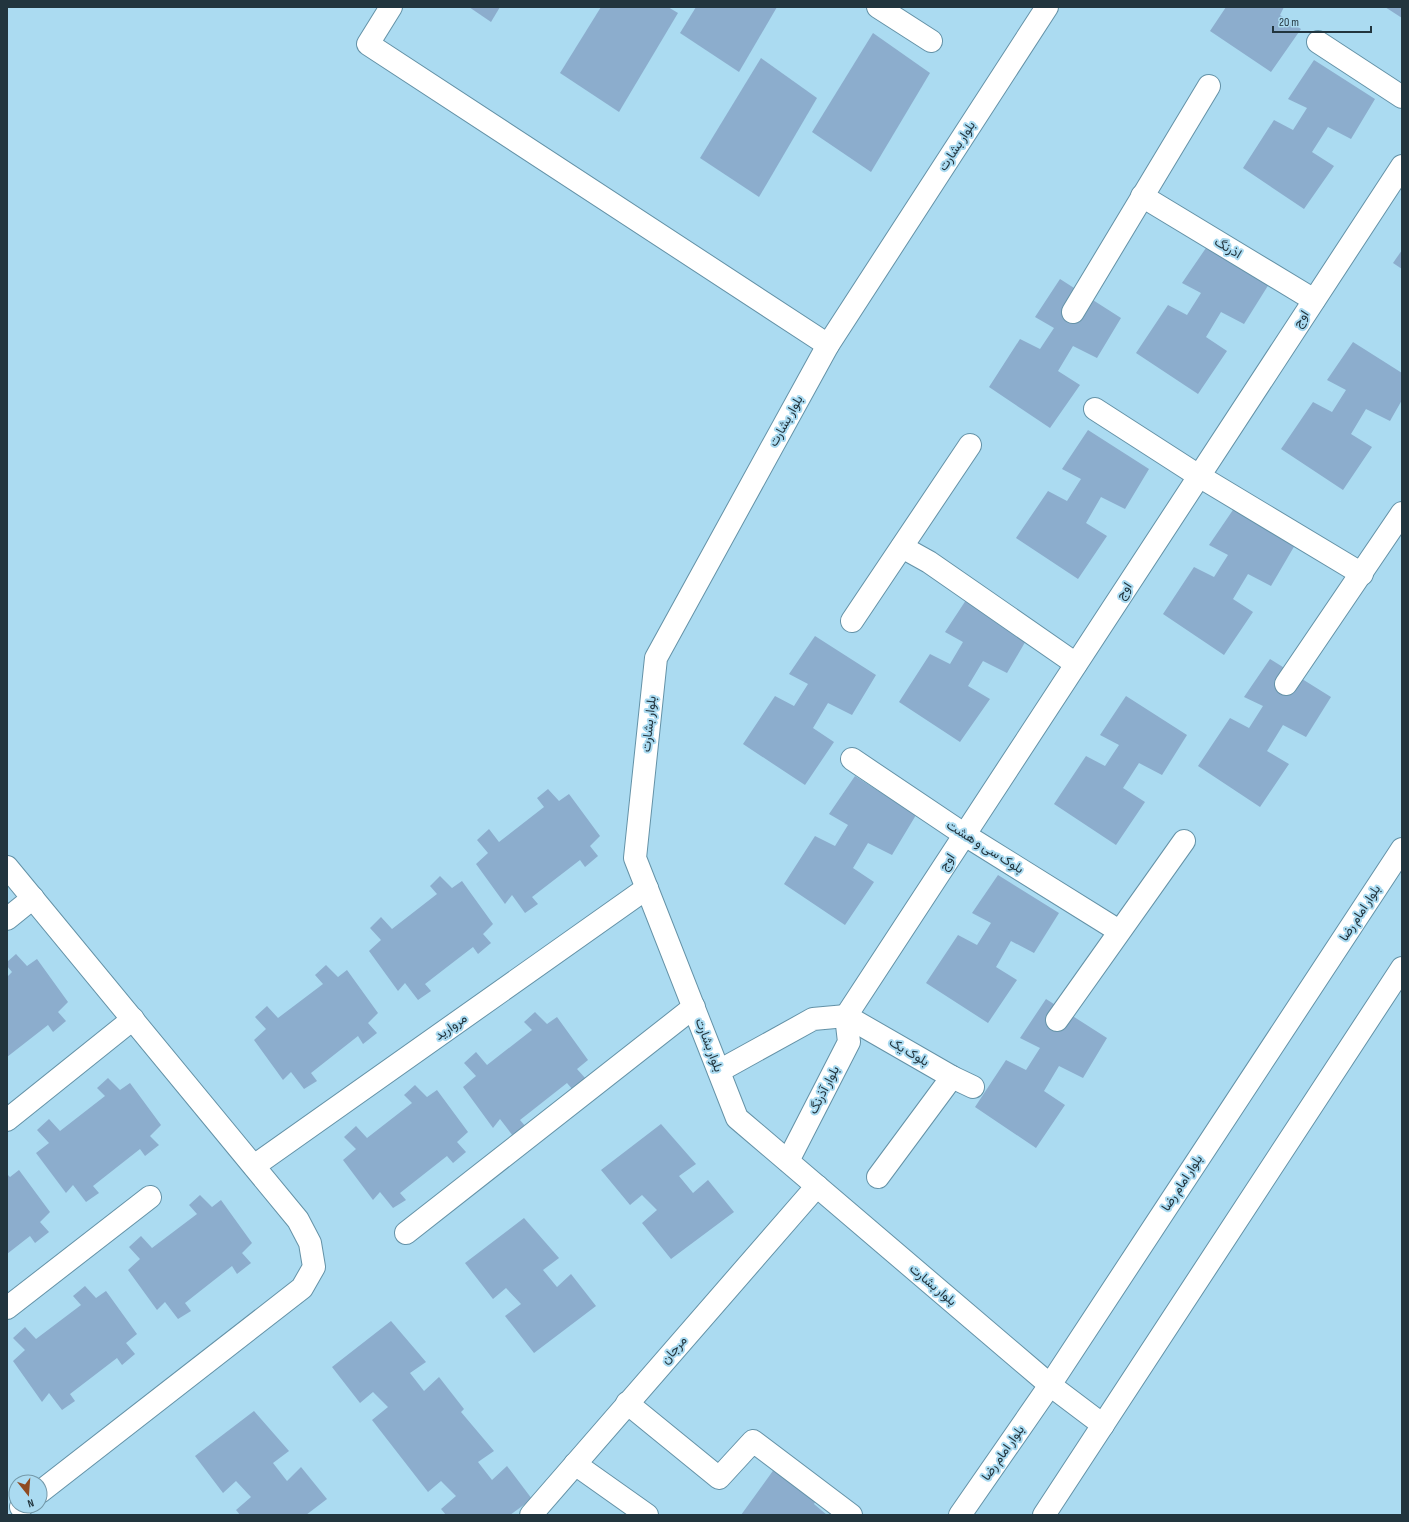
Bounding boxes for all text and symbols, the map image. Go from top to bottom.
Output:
scale bar [1273,8,1371,34]
text: 20 m [1279,15,1299,30]
street label: بلوار بشارت [935,118,979,174]
street label: اذرنگ [1212,234,1244,262]
street label: اوج [1290,307,1313,331]
street label: بلوار بشارت [765,392,807,449]
street label: اوج [1113,579,1136,603]
street label: بلوار بشارت [638,695,660,753]
street label: بلوک سی و هشت [943,817,1027,877]
street label: اوج [936,850,959,874]
street label: بلوار امام رضا [1336,882,1384,944]
street label: مروارید [432,1010,470,1044]
street label: بلوار بشارت [691,1016,727,1074]
street label: بلوک یک [886,1034,932,1070]
street label: بلوار آذرنگ [805,1063,843,1117]
street label: بلوار امام رضا [1158,1152,1206,1214]
street label: بلوار بشارت [906,1261,960,1309]
street label: مرجان [658,1333,691,1367]
street label: بلوار امام رضا [978,1422,1028,1484]
north arrow [8,1474,48,1514]
text: N [26,1496,35,1510]

